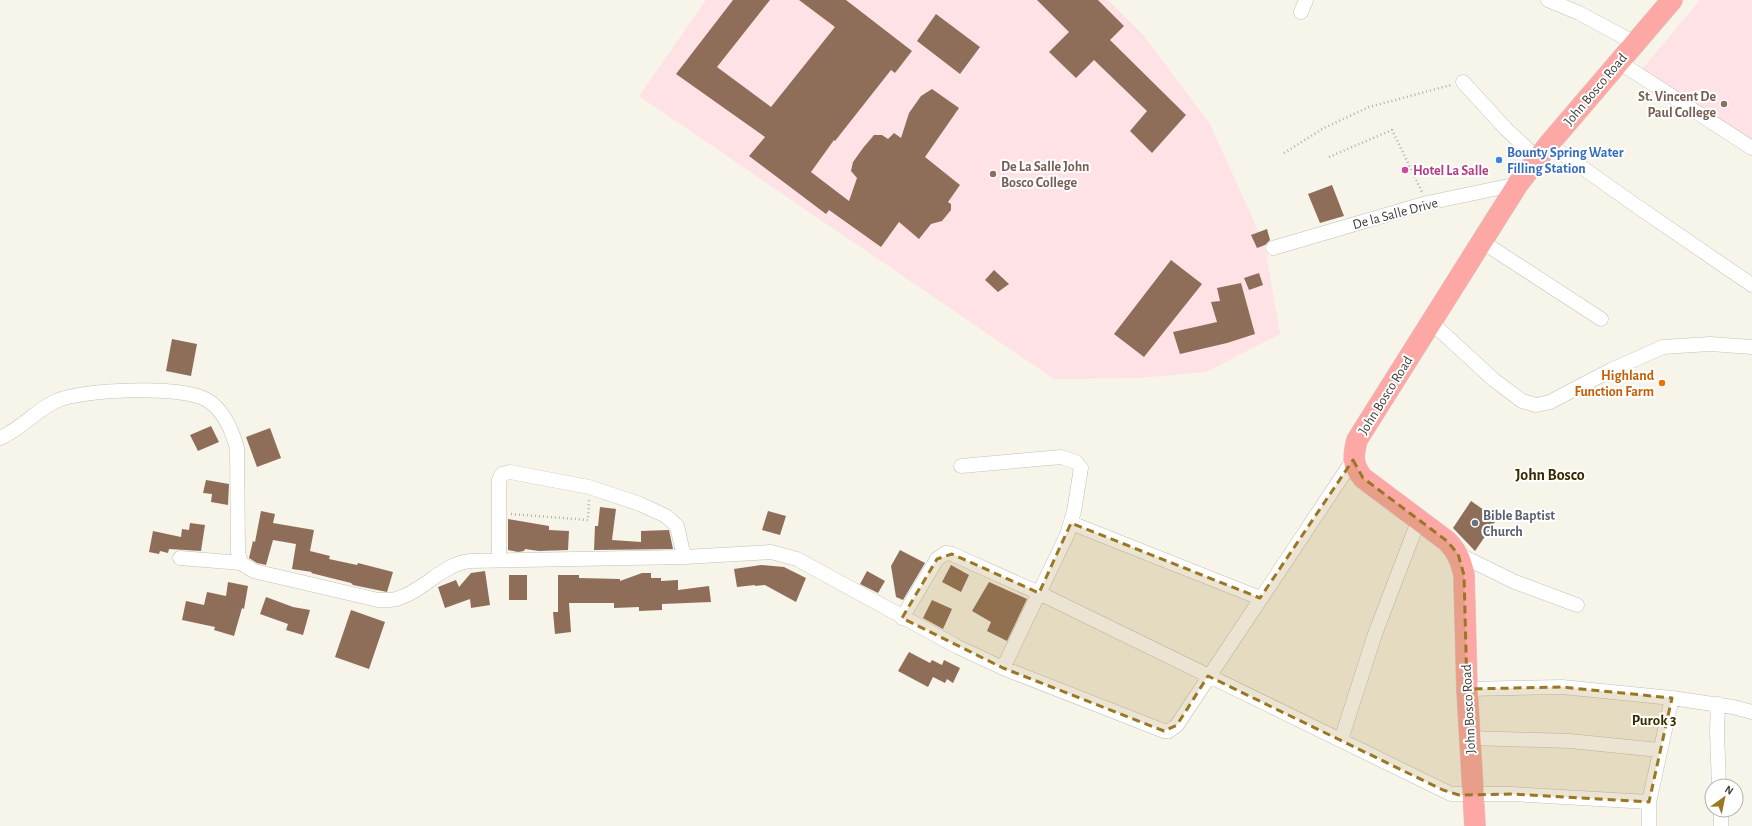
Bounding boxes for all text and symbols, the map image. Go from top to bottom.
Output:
street label: John Bosco Road [1562,51,1630,128]
place label: St. Vincent De Paul College [1638,90,1716,120]
marker: St. Vincent De Paul College [1719,99,1729,109]
place label: Bounty Spring Water Filling Station [1507,146,1624,176]
marker: Bounty Spring Water Filling Station [1494,155,1504,165]
place label: De La Salle John Bosco College [1001,160,1089,190]
place label: Hotel La Salle [1413,164,1489,178]
marker: Hotel La Salle [1400,165,1410,175]
marker: De La Salle John Bosco College [988,169,998,179]
street label: De la Salle Drive [1351,196,1439,232]
street label: John Bosco Road [1356,354,1415,437]
place label: Highland Function Farm [1574,369,1655,399]
marker: Highland Function Farm [1657,378,1667,388]
district label: John Bosco [1515,467,1585,483]
place label: Bible Baptist Church [1483,509,1555,539]
marker: Bible Baptist Church [1470,518,1480,528]
street label: John Bosco Road [1460,664,1478,754]
district label: Purok 3 [1632,713,1676,728]
north arrow [1704,778,1744,818]
text: N [1723,783,1735,797]

